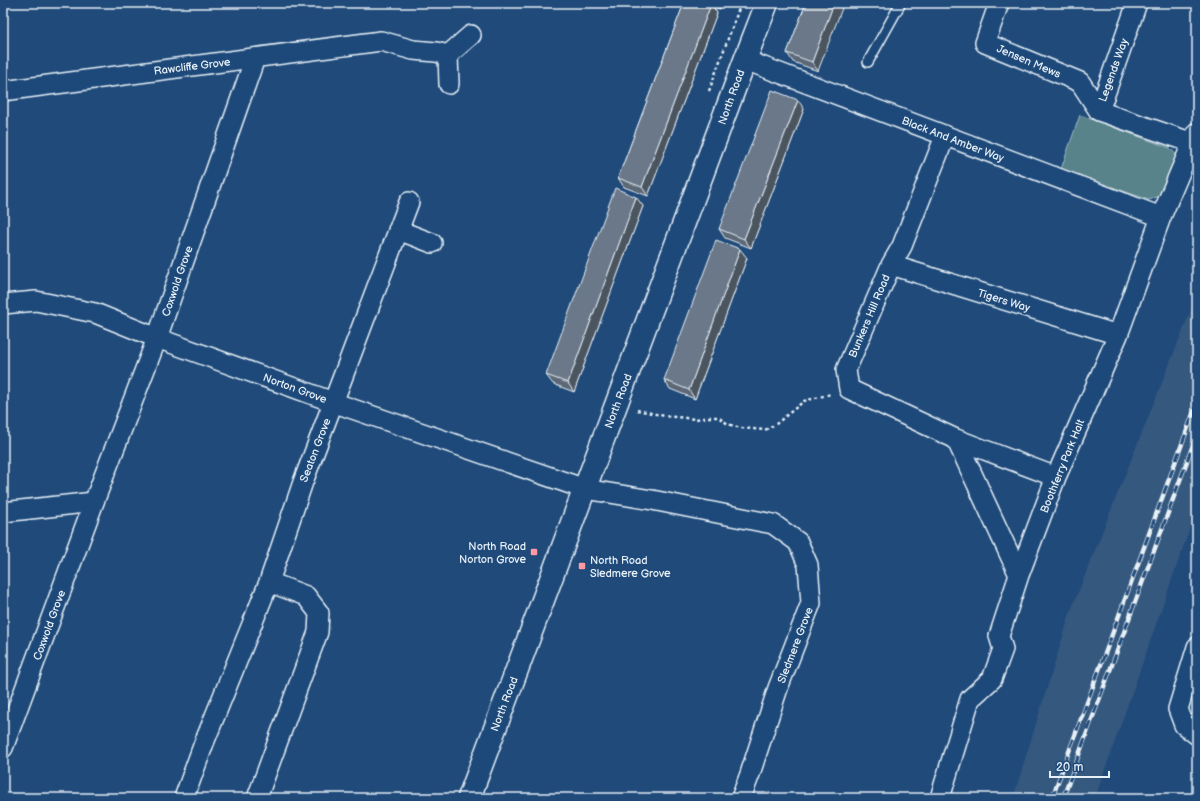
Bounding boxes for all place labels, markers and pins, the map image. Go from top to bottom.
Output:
place label: North Road Norton Grove [459,540,526,566]
marker: North Road Norton Grove [529,547,539,557]
place label: North Road Sledmere Grove [590,554,671,580]
marker: North Road Sledmere Grove [577,561,587,571]

